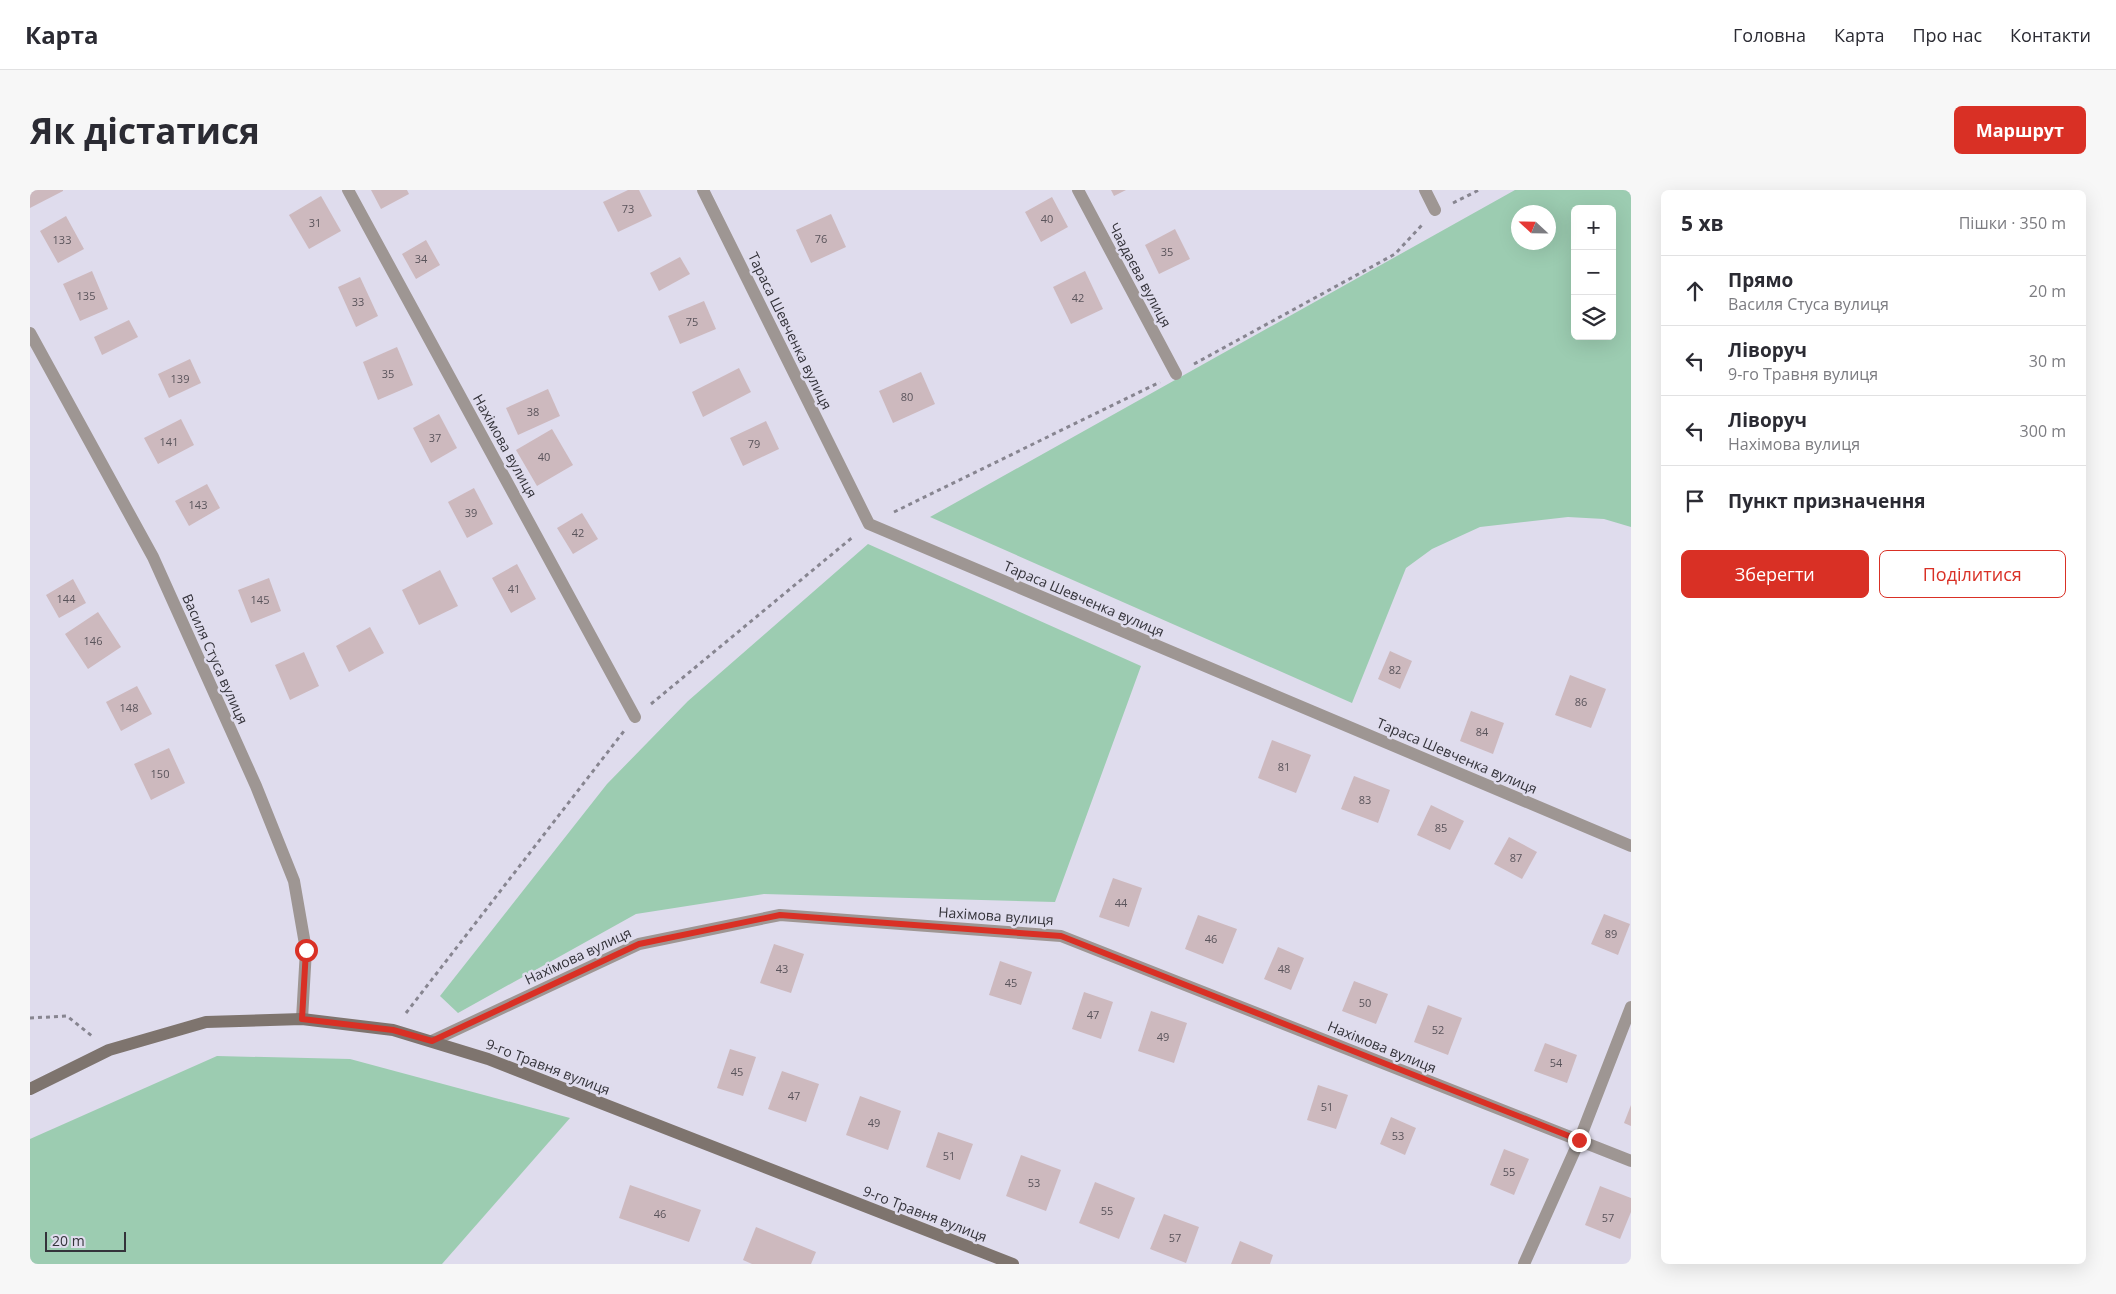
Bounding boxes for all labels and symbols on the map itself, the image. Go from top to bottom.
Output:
house number: 73 [622,201,634,216]
north arrow [1511,205,1556,250]
house number: 40 [1041,211,1053,226]
house number: 31 [309,215,321,230]
street label: Чаадаєва вулиця [1105,219,1176,330]
house number: 76 [815,231,827,246]
house number: 133 [53,232,71,247]
house number: 35 [1161,244,1173,259]
street label: Тараса Шевченка вулиця [744,249,837,413]
house number: 34 [415,251,428,266]
house number: 135 [77,288,95,303]
house number: 42 [1072,290,1084,305]
house number: 33 [352,294,364,309]
house number: 75 [686,314,698,329]
house number: 35 [382,366,394,381]
house number: 139 [171,371,189,386]
house number: 80 [901,389,913,404]
street label: Нахімова вулиця [469,391,542,501]
house number: 38 [527,404,539,419]
house number: 37 [429,430,441,445]
house number: 141 [160,434,178,449]
house number: 79 [748,436,760,451]
house number: 40 [538,449,550,464]
house number: 143 [189,497,207,512]
house number: 39 [465,505,477,520]
house number: 42 [572,525,584,540]
street label: Тараса Шевченка вулиця [1001,556,1167,641]
house number: 41 [508,581,520,596]
house number: 144 [57,591,76,606]
street label: Василя Стуса вулиця [178,591,253,727]
house number: 145 [251,592,269,607]
house number: 146 [84,633,102,648]
house number: 82 [1389,662,1401,677]
house number: 86 [1575,694,1587,709]
house number: 148 [120,700,138,715]
street label: Тараса Шевченка вулиця [1374,713,1540,798]
house number: 84 [1476,724,1489,739]
house number: 81 [1278,759,1290,774]
house number: 150 [151,766,169,781]
house number: 83 [1359,792,1371,807]
house number: 85 [1435,820,1447,835]
house number: 87 [1510,850,1522,865]
house number: 44 [1115,895,1128,910]
street label: Нахімова вулиця [938,902,1054,929]
street label: Нахімова вулиця [521,923,634,989]
house number: 89 [1605,926,1617,941]
house number: 46 [1205,931,1217,946]
route start [295,939,318,962]
house number: 43 [776,961,788,976]
house number: 48 [1278,961,1290,976]
house number: 45 [1005,975,1017,990]
house number: 50 [1359,995,1371,1010]
house number: 47 [1087,1007,1099,1022]
street label: Нахімова вулиця [1325,1016,1439,1077]
house number: 52 [1432,1022,1444,1037]
house number: 49 [1157,1029,1169,1044]
street label: 9-го Травня вулиця [483,1034,613,1099]
house number: 54 [1550,1055,1563,1070]
house number: 45 [731,1064,743,1079]
house number: 47 [788,1088,800,1103]
house number: 51 [1321,1099,1333,1114]
house number: 49 [868,1115,880,1130]
house number: 53 [1392,1128,1404,1143]
route end [1568,1129,1591,1152]
house number: 51 [943,1148,955,1163]
house number: 55 [1503,1164,1515,1179]
house number: 53 [1028,1175,1040,1190]
street label: 9-го Травня вулиця [860,1181,990,1246]
house number: 55 [1101,1203,1113,1218]
house number: 46 [654,1206,666,1221]
house number: 57 [1602,1210,1614,1225]
scale bar [45,1229,126,1252]
house number: 57 [1169,1230,1181,1245]

